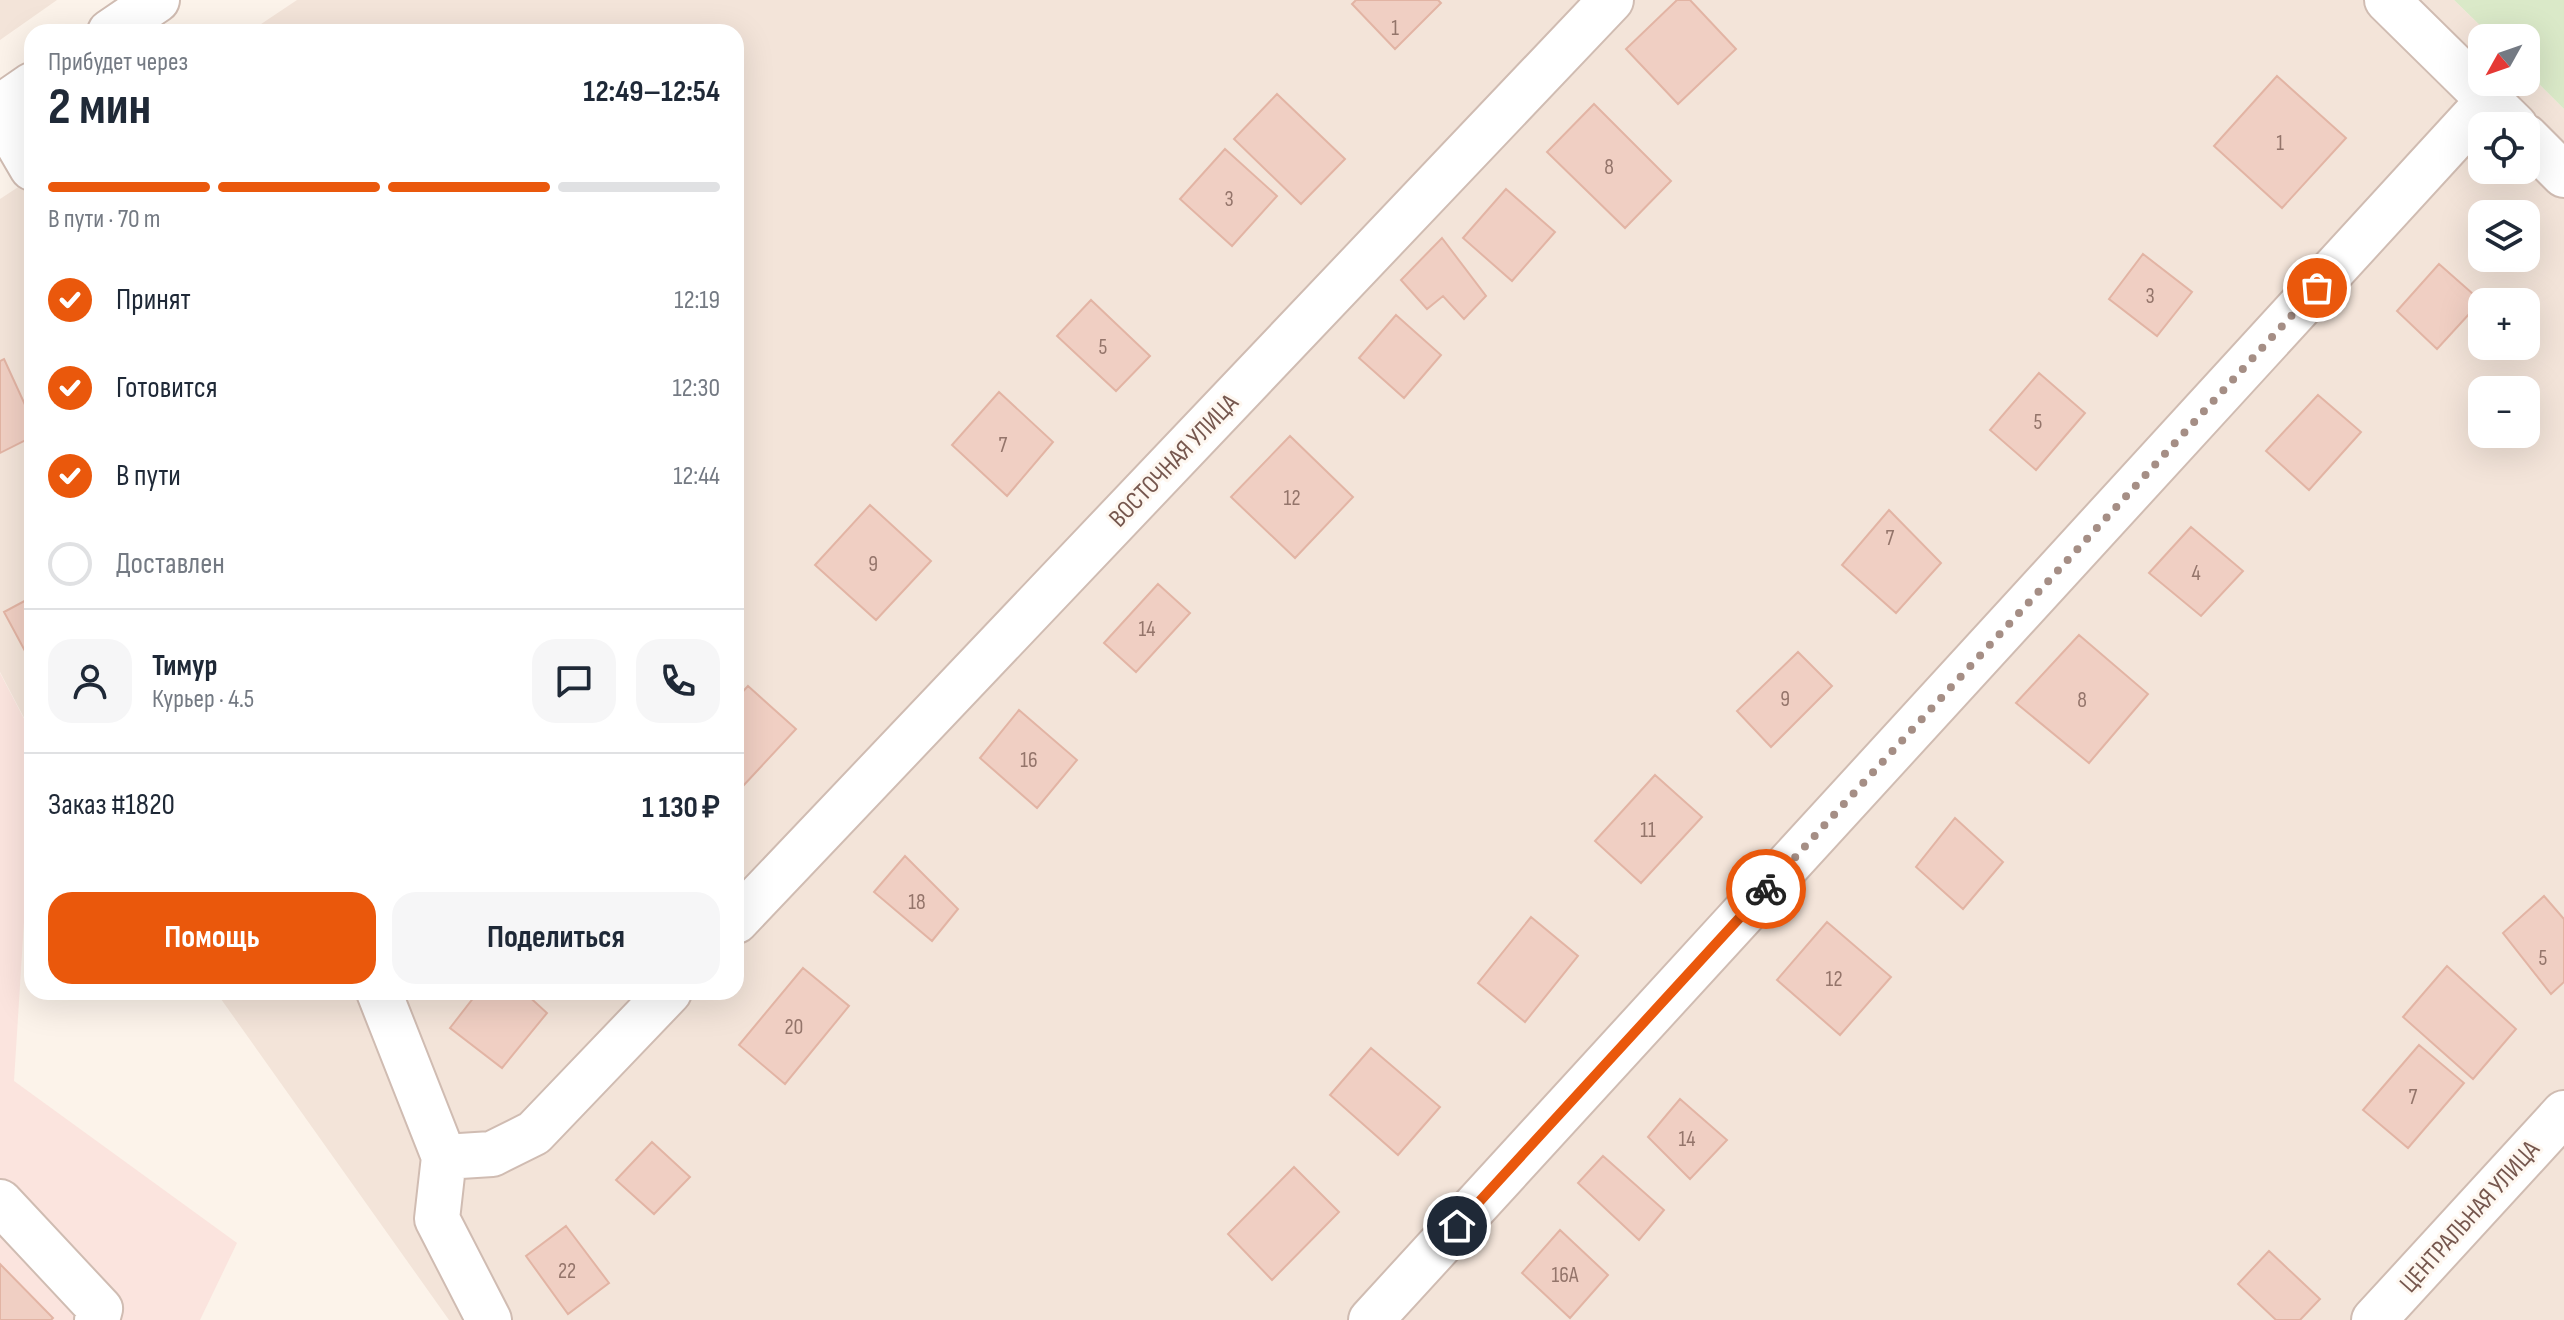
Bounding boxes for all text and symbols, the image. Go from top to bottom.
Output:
house number: 1 [1391,15,1399,42]
north arrow [2468,24,2540,96]
map controls [2468,24,2540,448]
text: Прибудет через [48,47,188,78]
text: 12:49–12:54 [583,74,720,110]
text: 2 мин [48,76,151,139]
button: locate [2468,112,2540,184]
house number: 1 [2276,130,2284,157]
house number: 8 [1604,154,1614,181]
house number: 3 [1224,186,1234,213]
button: layers [2468,200,2540,272]
text: В пути · 70 m [48,204,160,235]
pin [2283,254,2351,322]
icon: bag [2295,266,2339,310]
icon: check [48,278,92,322]
text: Принят [116,282,191,318]
house number: 3 [2145,283,2155,310]
text: 12:19 [674,285,720,316]
button: + [2468,288,2540,360]
house number: 5 [1099,334,1108,361]
icon: check [48,366,92,410]
text: Готовится [116,370,217,406]
text: 12:30 [672,373,720,404]
button: − [2468,376,2540,448]
street label: ВОСТОЧНАЯ УЛИЦА [1103,387,1246,534]
house number: 5 [2034,409,2043,436]
house number: 7 [999,432,1008,459]
icon: check [48,454,92,498]
text: В пути [116,458,181,494]
text: 12:44 [673,461,720,492]
house number: 12 [1283,485,1301,512]
house number: 7 [1886,525,1895,552]
text: Доставлен [116,546,225,582]
house number: 9 [868,551,878,578]
house number: 4 [2191,560,2201,587]
house number: 14 [1139,616,1155,643]
button: person [48,639,132,723]
button: chat [532,639,616,723]
button: phone [636,639,720,723]
text: Тимур [152,648,217,684]
text: Курьер · 4.5 [152,684,254,715]
house number: 9 [1780,686,1790,713]
house number: 8 [2077,687,2087,714]
house number: 16 [1020,747,1038,774]
text: Заказ #1820 [48,787,175,823]
text: 1 130 ₽ [642,790,720,826]
house number: 11 [1640,817,1656,844]
courier [1726,849,1806,929]
icon: bike [1744,867,1788,911]
house number: 18 [908,889,926,916]
button: Помощь [48,892,376,984]
button: Поделиться [392,892,720,984]
house number: 5 [2539,945,2548,972]
house number: 12 [1825,966,1843,993]
house number: 20 [785,1014,803,1041]
house number: 7 [2409,1084,2418,1111]
house number: 14 [1679,1126,1695,1153]
street label: ЦЕНТРАЛЬНАЯ УЛИЦА [2394,1134,2547,1299]
pin [1423,1192,1491,1260]
icon: home [1435,1204,1479,1248]
house number: 22 [558,1258,576,1285]
house number: 16А [1552,1262,1579,1289]

